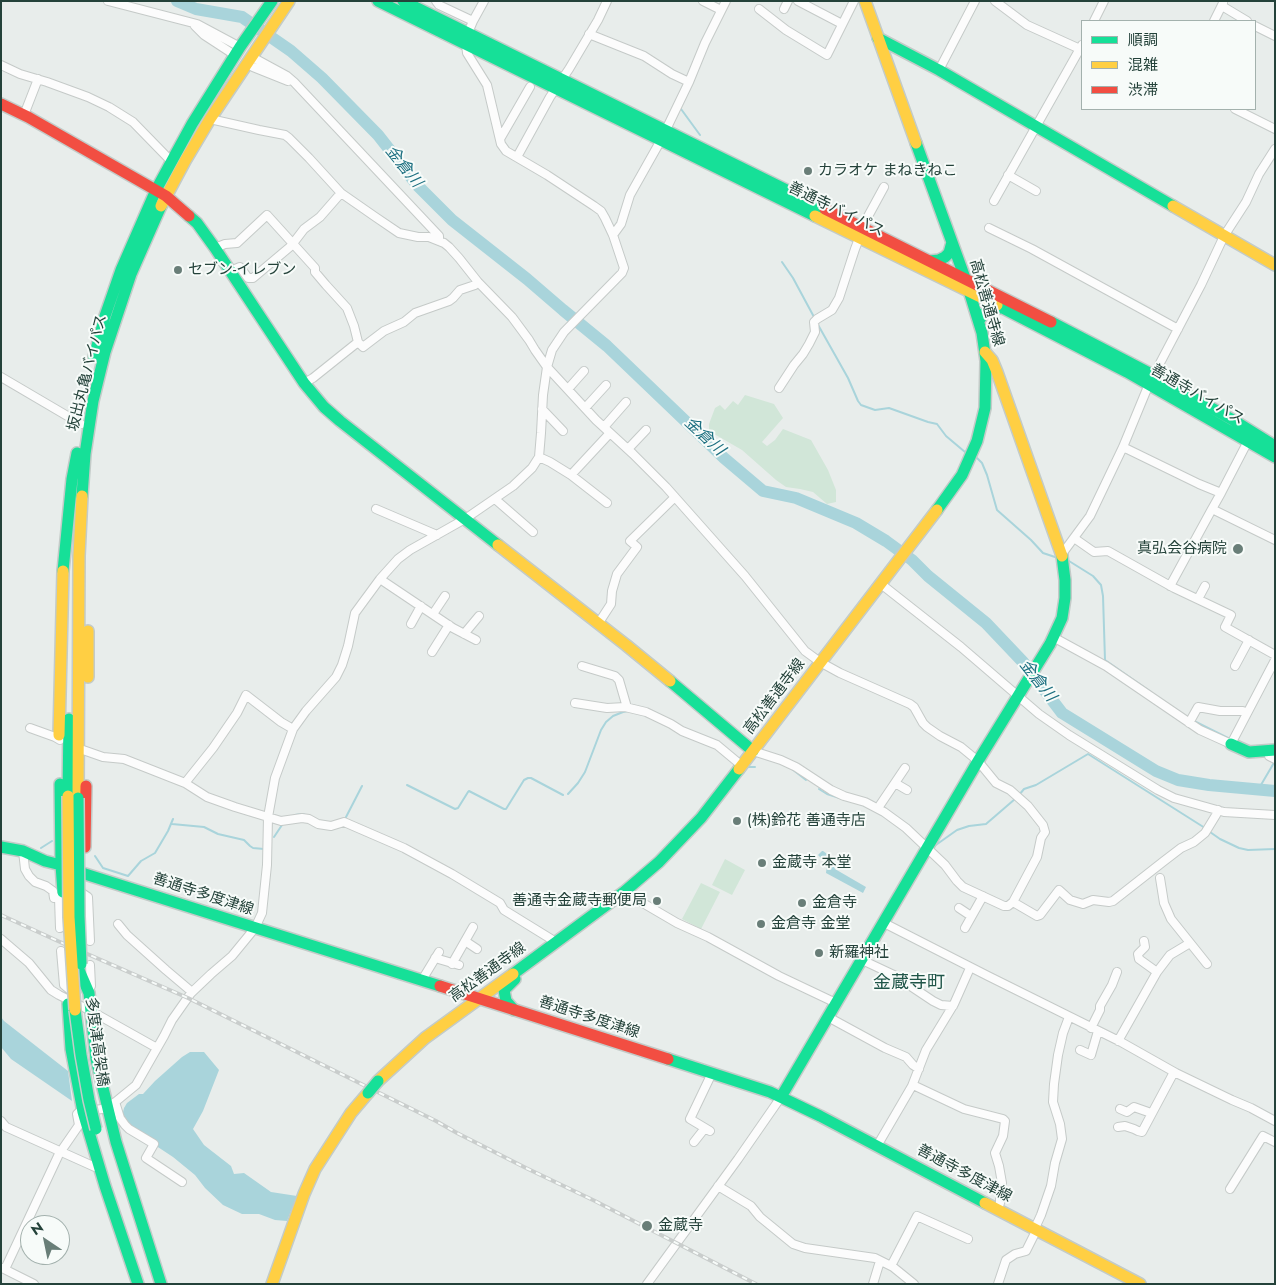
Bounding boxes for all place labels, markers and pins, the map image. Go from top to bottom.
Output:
place label: カラオケ まねきねこ [818,162,957,180]
marker: カラオケ まねきねこ [802,165,814,177]
place label: セブン-イレブン [188,261,296,279]
marker: セブン-イレブン [172,264,184,276]
place label: 真弘会谷病院 [1137,540,1227,558]
marker: 真弘会谷病院 [1231,542,1245,556]
place label: (株)鈴花 善通寺店 [747,812,866,830]
marker: (株)鈴花 善通寺店 [731,815,743,827]
place label: 金蔵寺 本堂 [772,854,851,872]
marker: 金蔵寺 本堂 [756,857,768,869]
place label: 善通寺金蔵寺郵便局 [512,892,647,910]
place label: 金倉寺 [812,894,857,912]
marker: 善通寺金蔵寺郵便局 [651,895,663,907]
marker: 金倉寺 [796,897,808,909]
place label: 金倉寺 金堂 [771,915,850,933]
marker: 金倉寺 金堂 [755,918,767,930]
place label: 新羅神社 [829,944,889,962]
marker: 新羅神社 [813,947,825,959]
place label: 金蔵寺 [658,1217,703,1235]
marker: 金蔵寺 [640,1219,654,1233]

